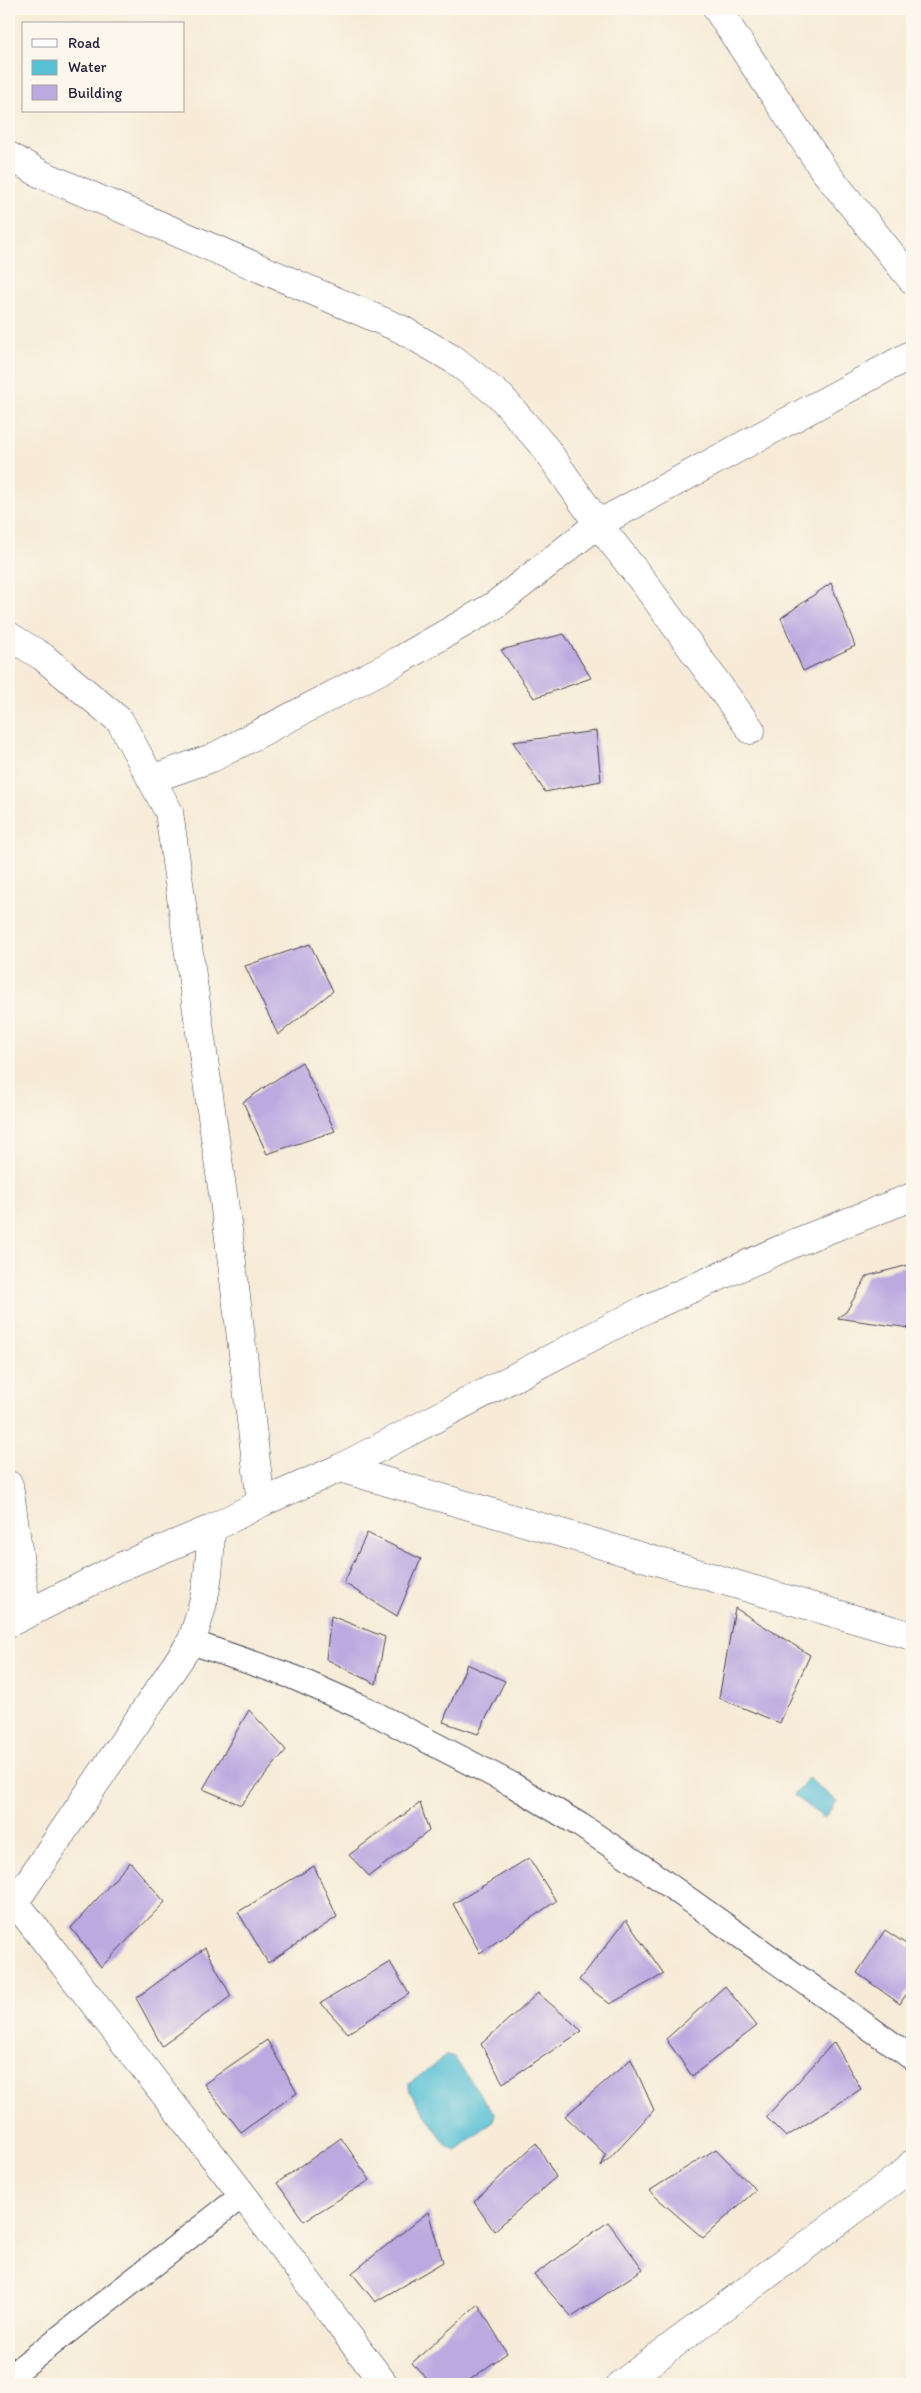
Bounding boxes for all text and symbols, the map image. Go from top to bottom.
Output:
legend [22,22,185,112]
text: Road [68,34,101,52]
text: Water [68,58,107,76]
text: Building [68,84,122,102]

